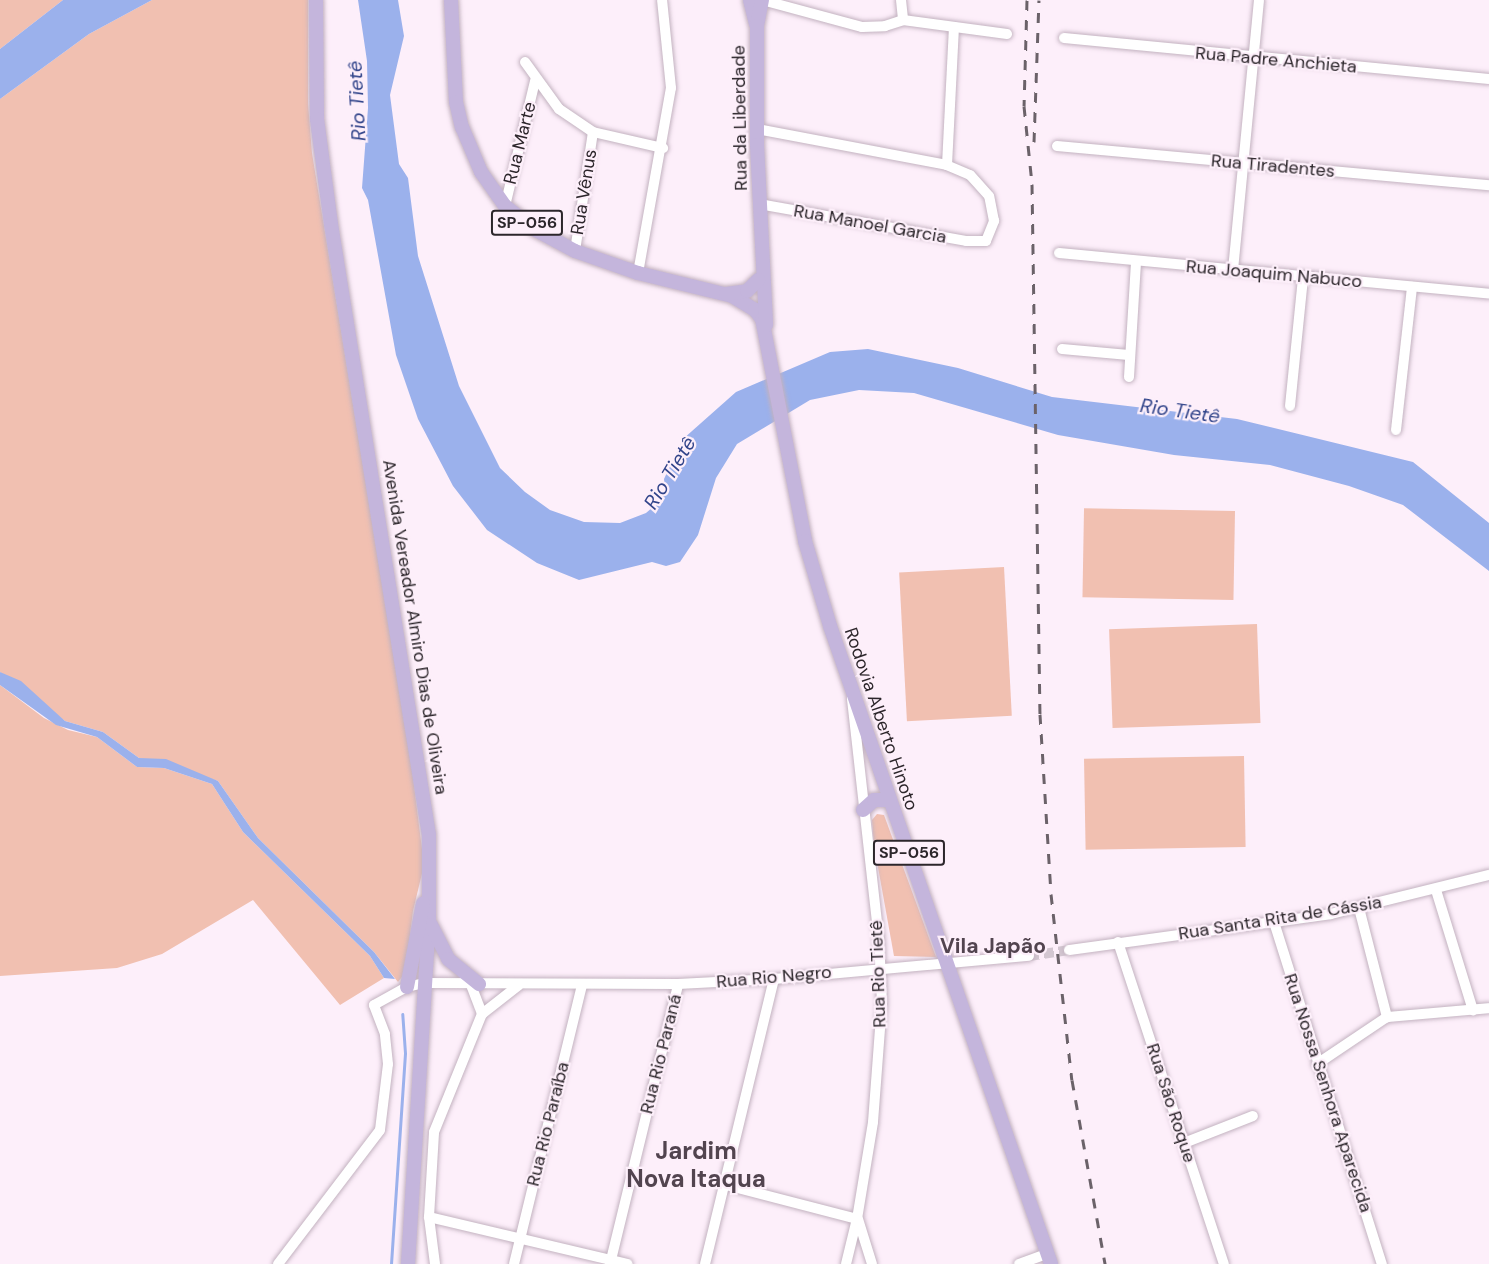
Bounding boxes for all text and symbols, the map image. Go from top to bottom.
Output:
street label: Rua Padre Anchieta [1194,42,1358,78]
street label: Rua da Liberdade [728,45,752,191]
water label: Rio Tietê [343,60,371,142]
street label: Rua Marte [499,100,541,186]
street label: Rua Vênus [567,148,601,236]
street label: Rua Tiradentes [1210,150,1336,182]
street label: Rua Manoel Garcia [792,200,948,248]
road number: SP-056 [490,210,564,236]
street label: Rua Joaquim Nabuco [1185,256,1363,292]
water label: Rio Tietê [1139,394,1221,428]
water label: Rio Tietê [639,432,701,514]
street label: Avenida Vereador Almiro Dias de Oliveira [378,458,452,796]
street label: Rodovia Alberto Hinoto [840,625,922,813]
road number: SP-056 [872,840,946,866]
street label: Rua Santa Rita de Cássia [1177,891,1383,945]
street label: Rua Rio Tietê [865,920,891,1028]
district label: Vila Japão [940,933,1046,959]
street label: Rua Rio Negro [715,961,833,993]
street label: Rua Nossa Senhora Aparecida [1279,971,1377,1215]
street label: Rua Rio Paraná [636,992,686,1116]
street label: Rua São Roque [1142,1041,1200,1165]
street label: Rua Rio Paraíba [522,1060,574,1188]
district label: Jardim Nova Itaqua [626,1137,766,1193]

